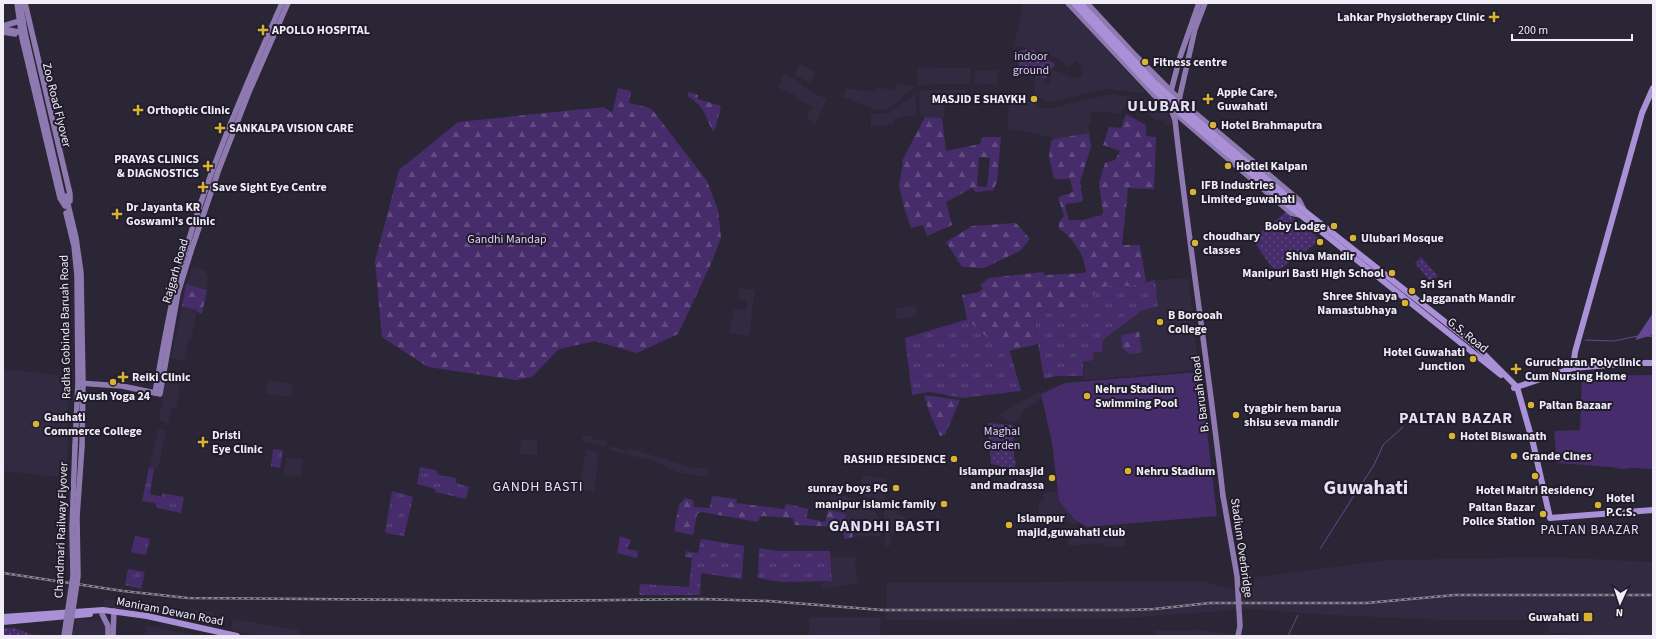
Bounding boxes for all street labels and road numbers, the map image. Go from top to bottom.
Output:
street label: Zoo Road Flyover [38,61,75,150]
street label: Rajgarh Road [158,237,193,305]
street label: Radha Gobinda Baruah Road [56,255,75,399]
street label: G.S. Road [1444,314,1492,357]
street label: B. Baruah Road [1187,355,1214,433]
street label: Chandmari Railway Flyover [51,461,72,598]
street label: Stadium Overbridge [1226,497,1257,599]
street label: Maniram Dewan Road [115,593,225,630]

